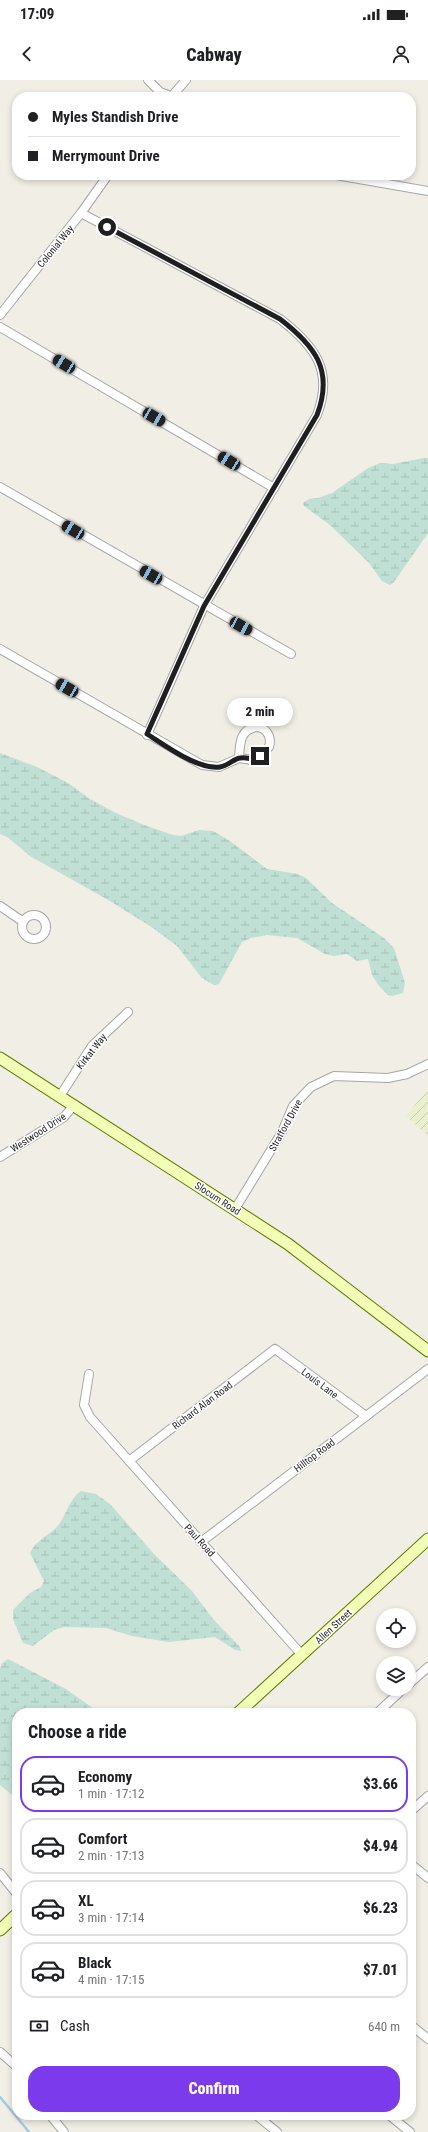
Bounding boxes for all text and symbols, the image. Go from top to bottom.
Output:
text: 17:09 [20,5,54,23]
icon: back [16,43,38,65]
icon: person [390,43,412,65]
text: Cabway [186,44,242,65]
text: Myles Standish Drive [52,108,178,126]
text: Merrymount Drive [52,147,160,165]
route start [98,218,116,236]
street label: Colonial Way [35,223,76,270]
car [51,353,77,375]
car [141,406,167,428]
car [216,450,242,472]
car [60,519,86,541]
car [138,564,164,586]
car [228,615,254,637]
car [54,677,80,699]
callout: 2 min [227,698,293,726]
text: 2 min [246,704,274,719]
route end [251,747,269,765]
street label: Kirkat Way [74,1031,109,1071]
street label: Stratford Drive [267,1097,304,1153]
street label: Westwood Drive [9,1110,68,1154]
street label: Slocum Road [193,1180,242,1217]
street label: Louis Lane [299,1366,340,1401]
street label: Richard Alan Road [170,1379,234,1431]
street label: Hilltop Road [292,1436,337,1474]
street label: Paul Road [182,1522,217,1559]
street label: Allen Street [313,1607,354,1646]
map controls [376,1608,416,1696]
button: locate [376,1608,416,1648]
button: layers [376,1656,416,1696]
text: Choose a ride [28,1721,127,1742]
icon: car [30,1766,66,1802]
text: Economy [78,1768,132,1786]
text: $3.66 [363,1775,398,1793]
text: 1 min · 17:12 [78,1786,144,1801]
icon: car [30,1828,66,1864]
text: Comfort [78,1830,127,1848]
text: $4.94 [363,1837,398,1855]
text: 2 min · 17:13 [78,1848,144,1863]
icon: car [30,1890,66,1926]
text: XL [78,1892,94,1910]
text: $6.23 [363,1899,398,1917]
text: 3 min · 17:14 [78,1910,144,1925]
icon: car [30,1952,66,1988]
text: Black [78,1954,111,1972]
text: $7.01 [363,1961,398,1979]
text: 4 min · 17:15 [78,1972,144,1987]
icon: cash [28,2015,50,2037]
text: Cash [60,2017,90,2035]
text: 640 m [368,2019,400,2034]
button: Confirm [28,2066,400,2112]

